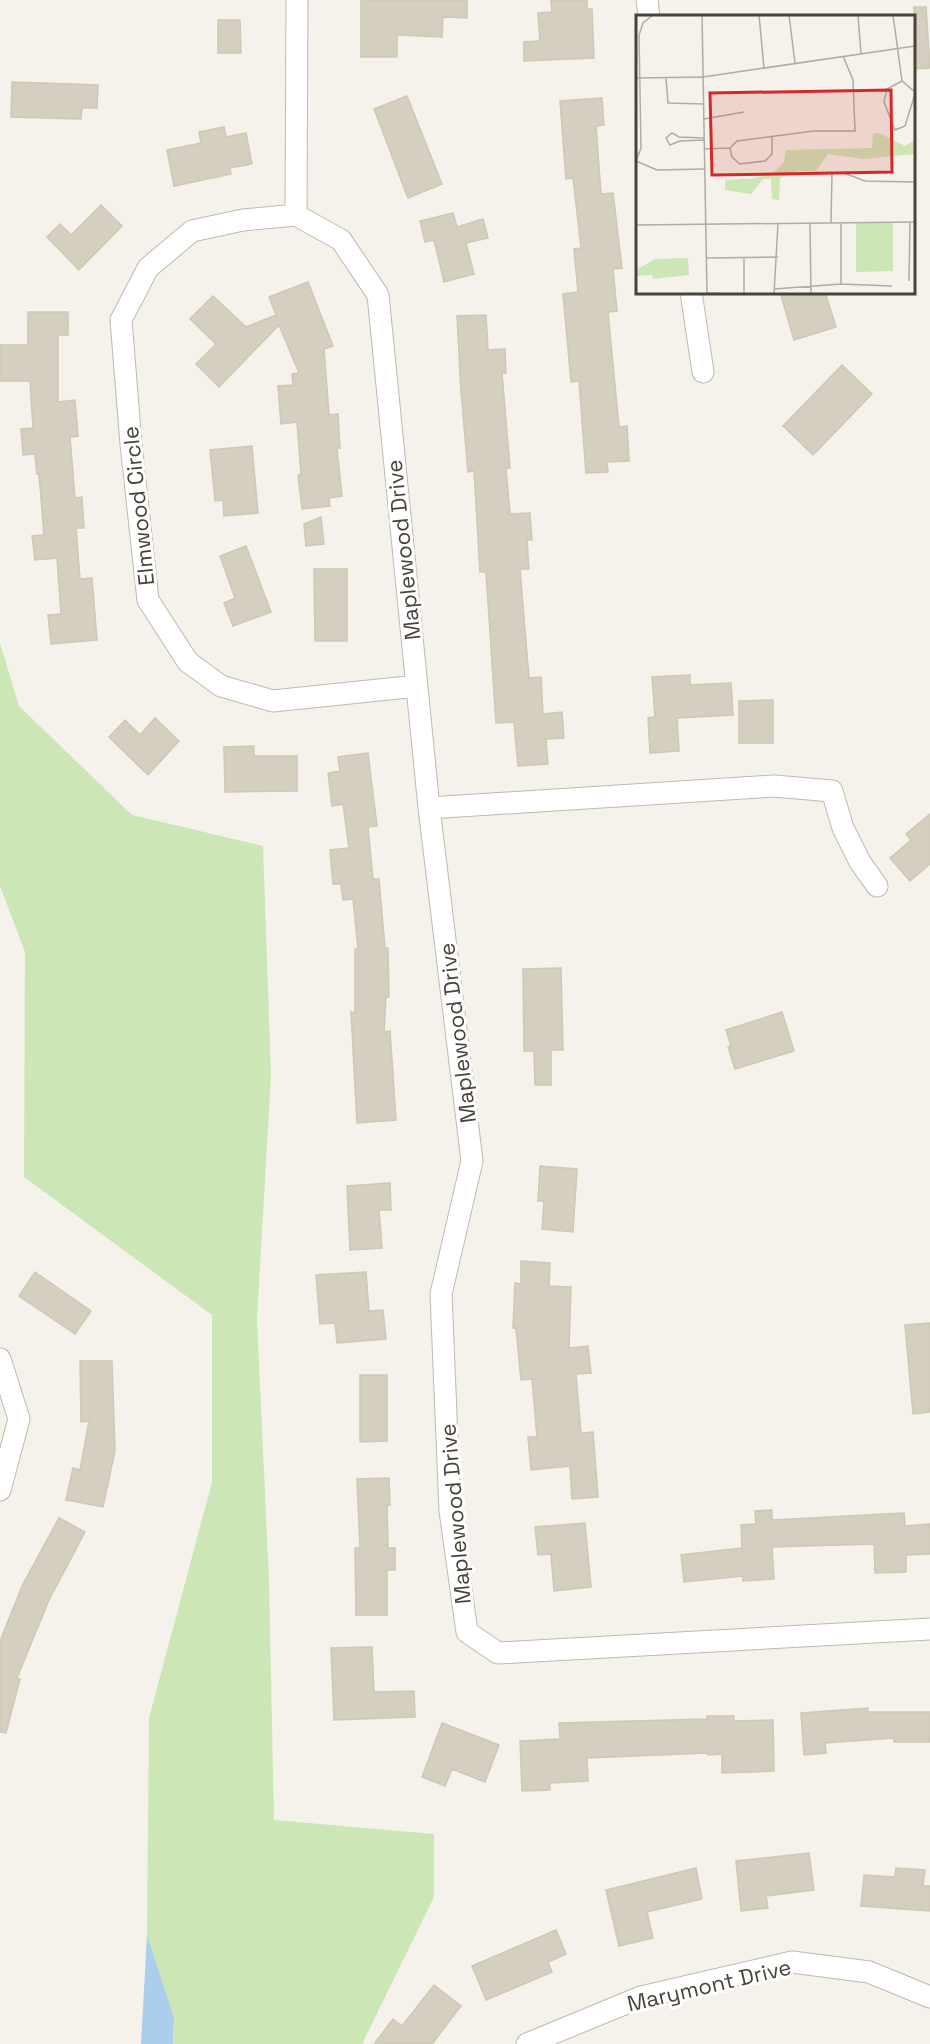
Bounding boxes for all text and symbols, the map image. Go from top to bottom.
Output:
inset map [636,15,915,294]
street label: Elmwood Circle [116,425,160,587]
street label: Maplewood Drive [380,458,426,642]
street label: Maplewood Drive [432,941,482,1125]
street label: Maplewood Drive [433,1423,477,1605]
street label: Marymont Drive [624,1953,794,2017]

